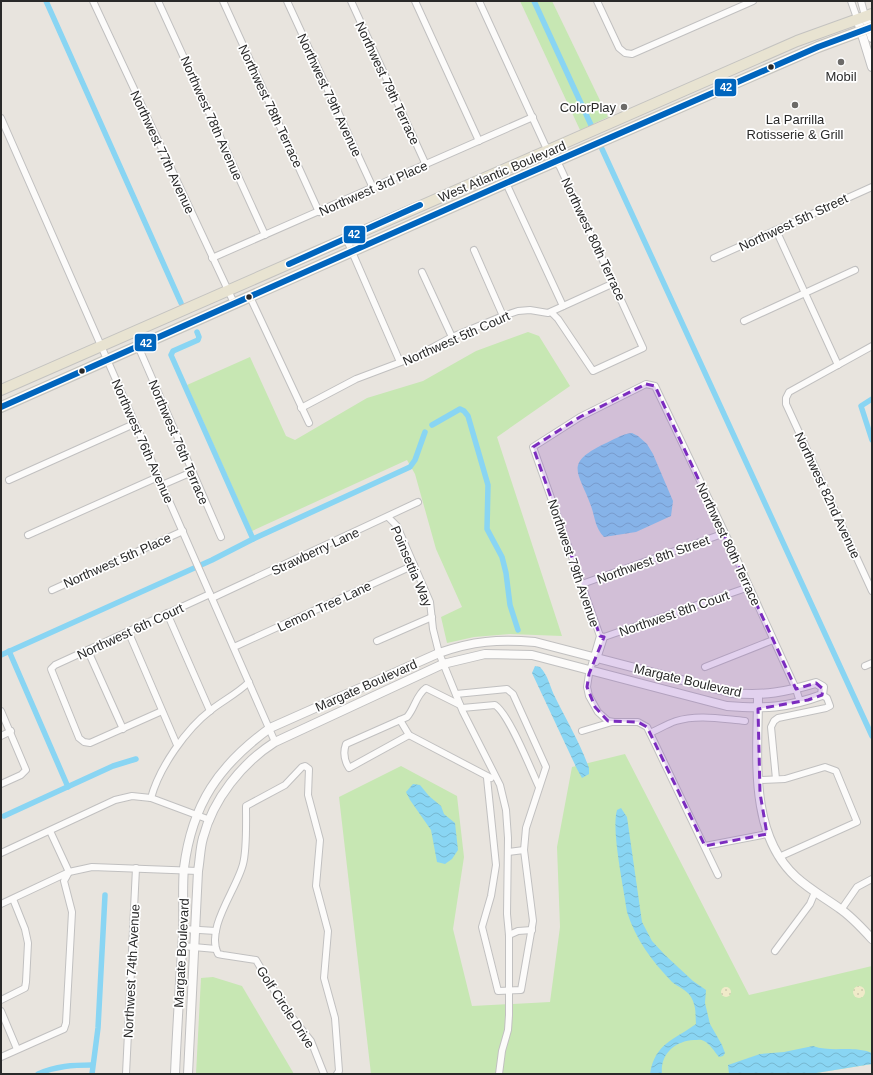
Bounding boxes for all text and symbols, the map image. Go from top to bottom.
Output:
street label: Northwest 79th Terrace [352,19,423,147]
street label: Northwest 79th Avenue [294,31,365,159]
street label: Northwest 78th Terrace [235,42,306,170]
street label: Northwest 78th Avenue [177,54,246,183]
marker: Mobil [836,57,846,67]
unlabelled marker [766,62,776,72]
place label: Mobil [825,69,857,84]
line badge: 42 [714,78,737,97]
text: 42 [720,81,732,93]
street label: Northwest 77th Avenue [127,88,198,216]
place label: ColorPlay [560,100,616,115]
marker: La Parrilla Rotisserie & Grill [790,100,800,110]
marker: ColorPlay [619,102,629,112]
place label: La Parrilla Rotisserie & Grill [747,112,844,142]
street label: West Atlantic Boulevard [436,138,568,205]
street label: Northwest 3rd Place [317,158,430,219]
street label: Northwest 80th Terrace [558,175,629,303]
street label: Northwest 5th Street [736,190,850,254]
line badge: 42 [343,225,366,244]
text: 42 [348,228,360,240]
unlabelled marker [244,292,254,302]
street label: Northwest 5th Court [400,308,512,369]
line badge: 42 [134,333,157,352]
text: 42 [140,337,152,349]
unlabelled marker [77,366,87,376]
street label: Northwest 76th Avenue [108,377,177,506]
street label: Northwest 76th Terrace [145,378,212,507]
street label: Northwest 82nd Avenue [792,430,863,561]
street label: Northwest 80th Terrace [693,480,764,608]
street label: Northwest 79th Avenue [545,497,602,629]
street label: Strawberry Lane [269,524,362,578]
street label: Poinsettia Way [388,524,435,609]
street label: Northwest 5th Place [61,530,173,591]
street label: Northwest 8th Street [595,532,712,587]
street label: Lemon Tree Lane [275,578,374,635]
street label: Northwest 8th Court [617,587,732,639]
street label: Northwest 6th Court [75,600,186,663]
street label: Margate Boulevard [313,656,419,715]
street label: Margate Boulevard [633,661,743,700]
street label: Margate Boulevard [171,898,192,1008]
street label: Northwest 74th Avenue [120,904,143,1038]
street label: Golf Circle Drive [254,964,318,1051]

